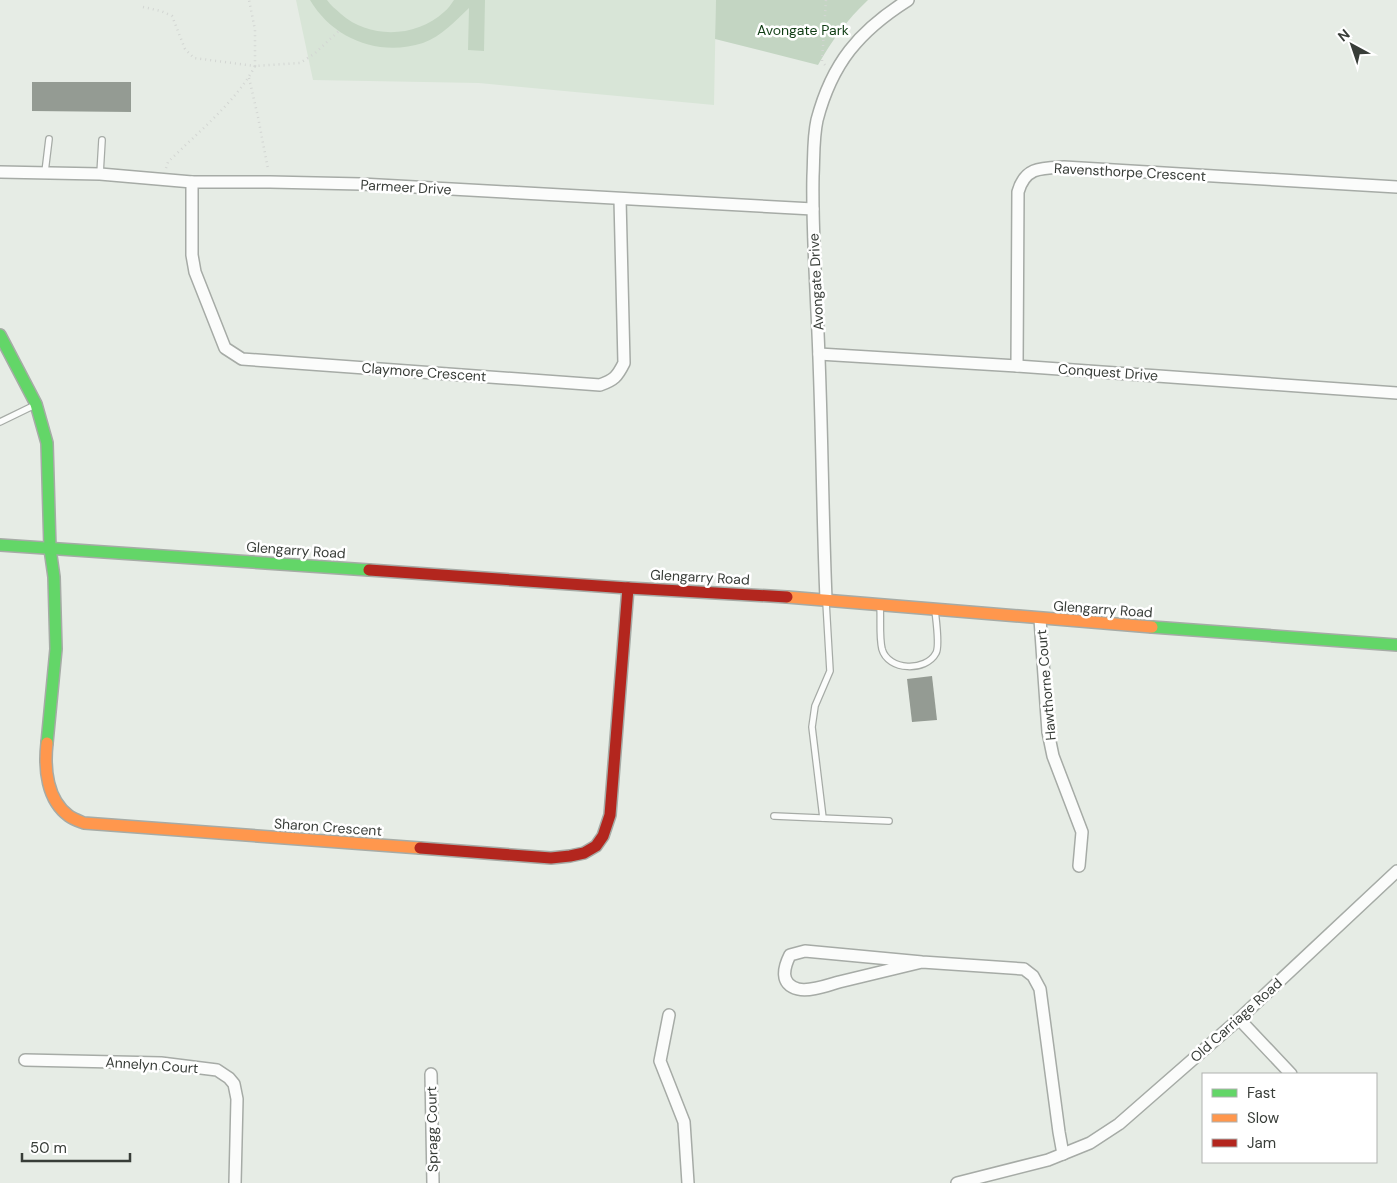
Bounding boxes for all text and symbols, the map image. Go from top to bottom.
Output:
north arrow [1327,20,1377,70]
park label: Avongate Park [757,21,849,39]
text: N [1334,25,1353,45]
street label: Ravensthorpe Crescent [1054,159,1206,185]
street label: Parmeer Drive [360,176,452,198]
street label: Avongate Drive [804,233,828,331]
street label: Claymore Crescent [361,359,487,385]
street label: Conquest Drive [1057,360,1159,384]
street label: Glengarry Road [246,538,346,562]
street label: Glengarry Road [650,565,750,589]
street label: Glengarry Road [1053,597,1153,621]
street label: Hawthorne Court [1032,629,1060,741]
street label: Sharon Crescent [273,814,383,840]
street label: Old Carriage Road [1186,974,1286,1066]
street label: Annelyn Court [105,1053,199,1077]
legend [1202,1073,1377,1163]
text: Fast [1247,1083,1276,1103]
street label: Spragg Court [422,1086,442,1172]
text: Slow [1247,1108,1280,1128]
scale bar [22,1130,130,1162]
text: Jam [1247,1133,1276,1153]
text: 50 m [30,1138,67,1158]

